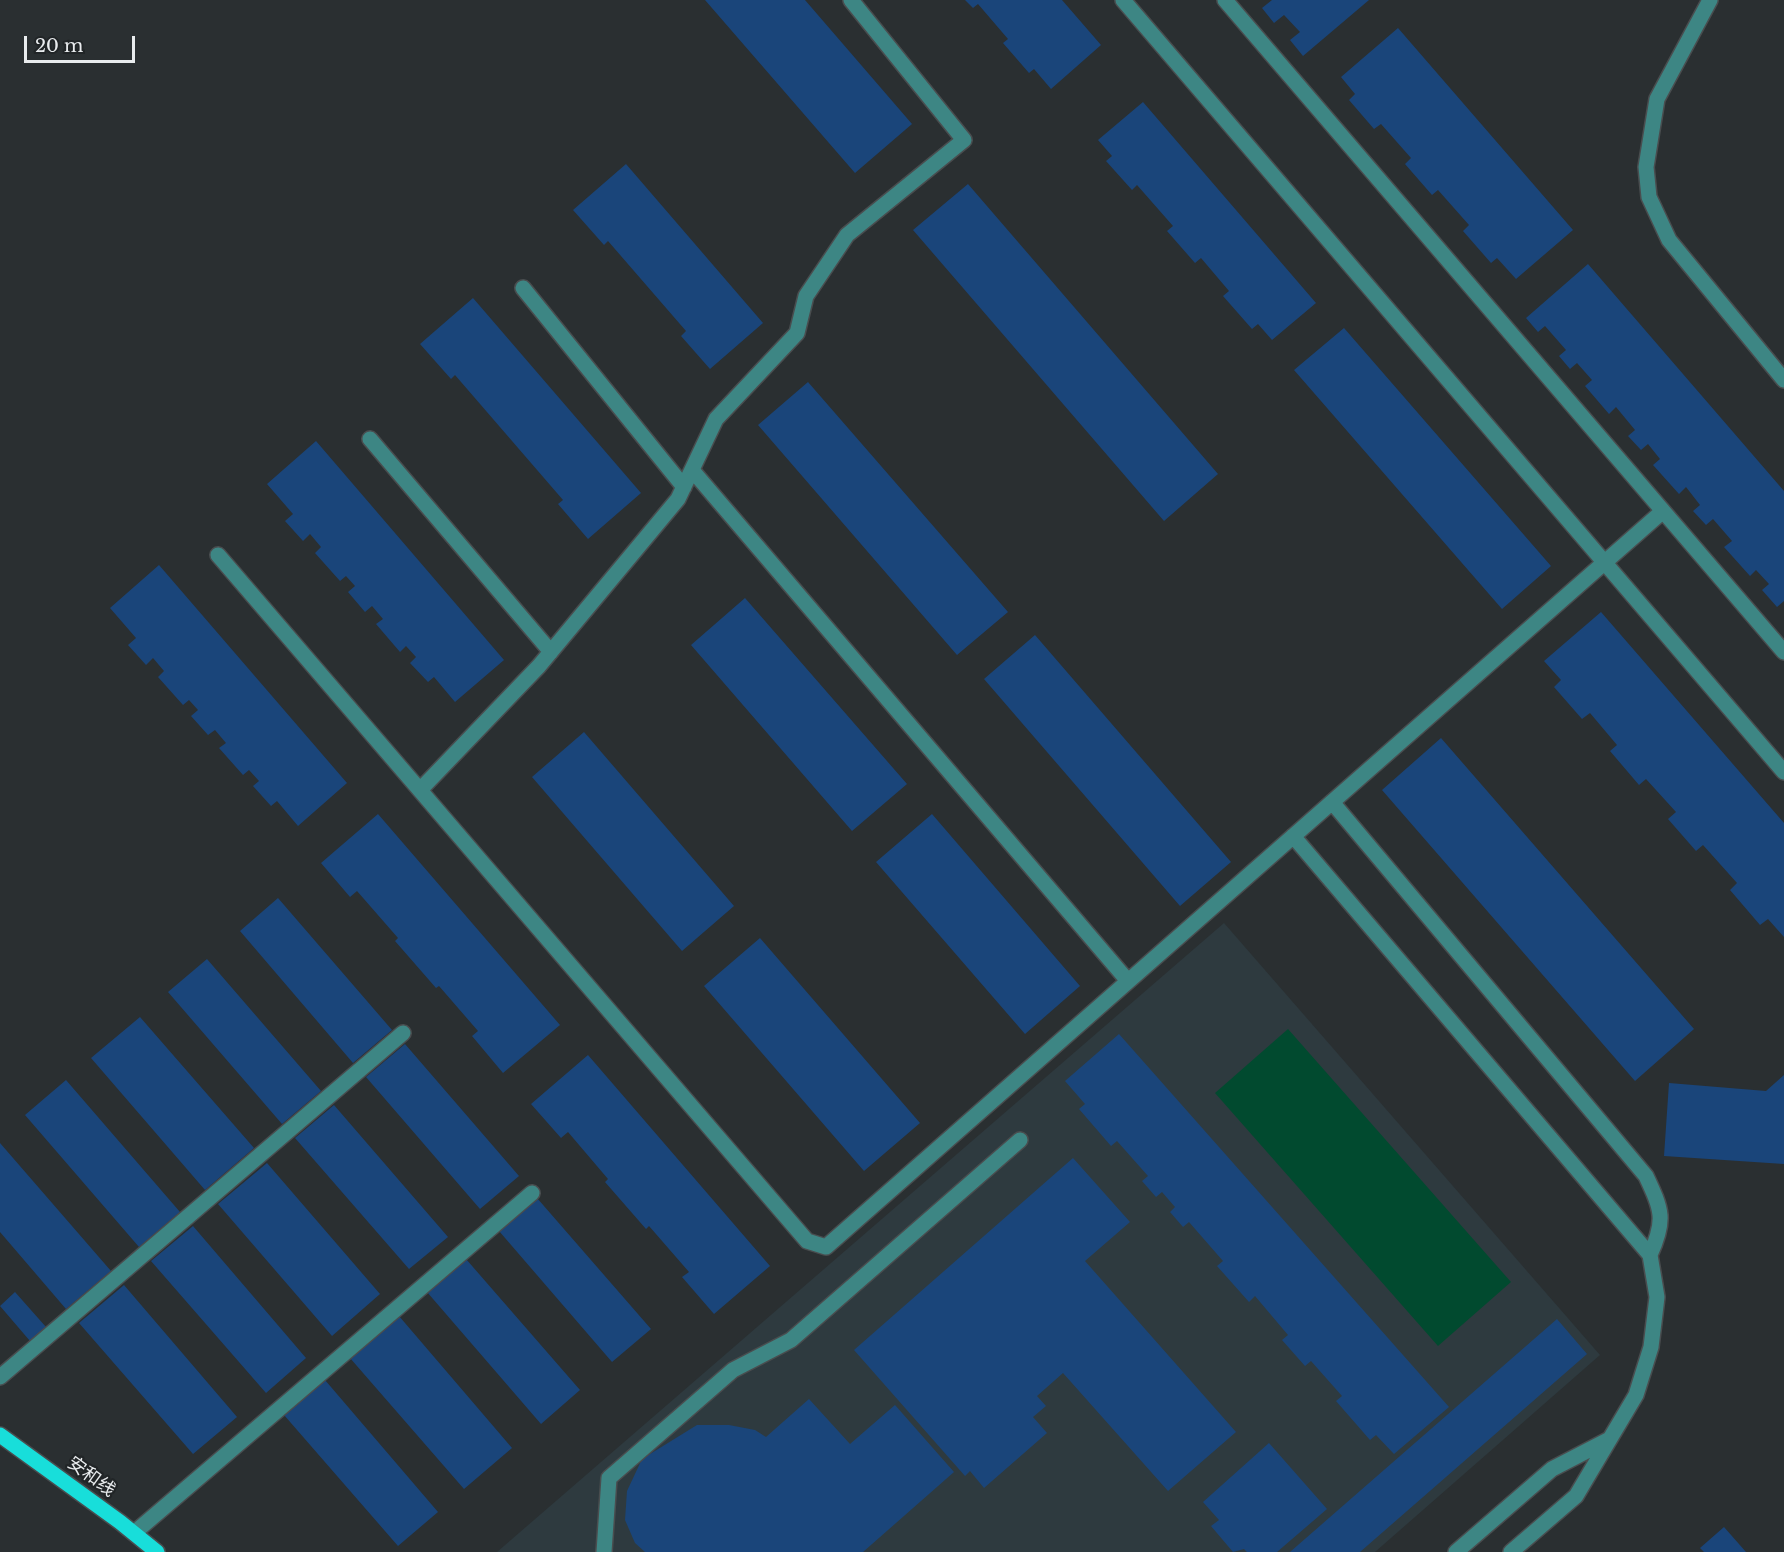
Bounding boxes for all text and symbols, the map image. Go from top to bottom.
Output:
scale bar [27,24,138,62]
text: 20 m [35,35,83,57]
street label: 安和线 [63,1452,119,1502]

